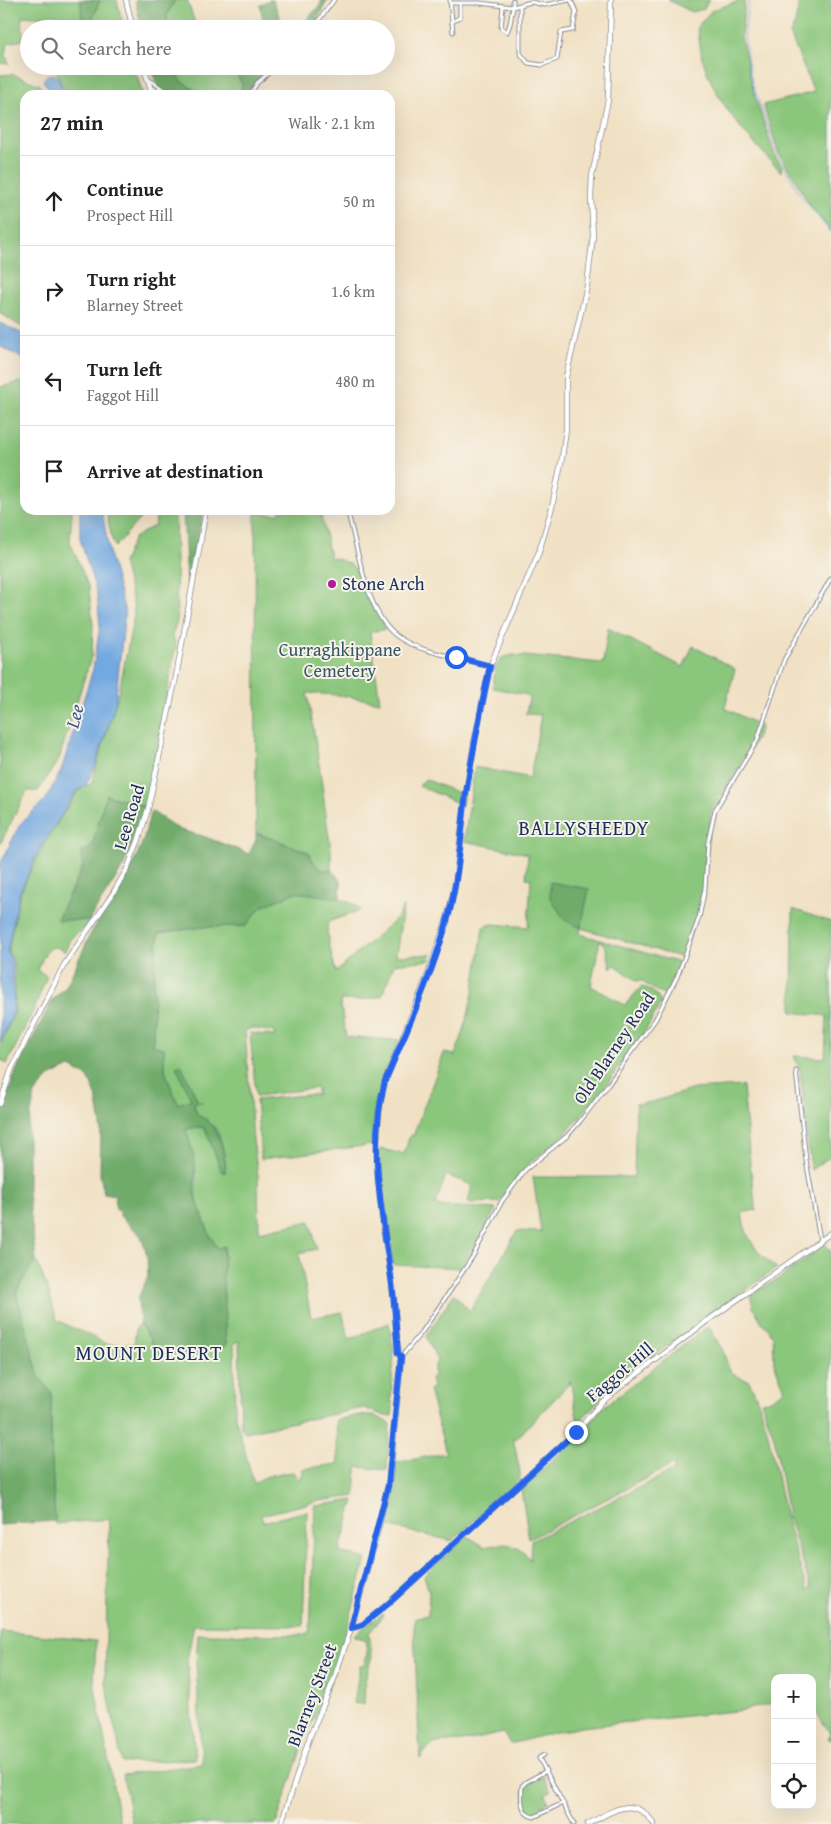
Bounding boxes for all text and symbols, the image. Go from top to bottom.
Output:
search box [20,20,395,75]
icon: search [38,34,66,62]
text: Search here [78,34,172,62]
text: 27 min [40,107,103,138]
text: Walk · 2.1 km [288,111,375,135]
text: Continue [87,175,164,203]
icon: ahead [40,187,68,215]
text: 50 m [343,189,375,213]
text: Prospect Hill [87,203,173,227]
text: Turn right [87,265,176,293]
icon: right [40,277,68,305]
text: 1.6 km [331,279,375,303]
text: Blarney Street [87,293,183,317]
text: Turn left [87,355,162,383]
icon: left [40,367,68,395]
text: 480 m [335,369,375,393]
text: Faggot Hill [87,383,159,407]
icon: arrive [40,457,68,485]
text: Arrive at destination [87,457,263,485]
place label: Stone Arch [342,570,425,597]
marker: Stone Arch [326,578,338,590]
park label: Curraghkippane Cemetery [279,636,401,684]
route start [445,646,468,669]
water label: Lee [57,701,91,732]
street label: Lee Road [106,780,151,853]
district label: BALLYSHEEDY [518,813,650,842]
street label: Old Blarney Road [566,986,661,1109]
street label: Faggot Hill [580,1335,659,1408]
district label: MOUNT DESERT [76,1338,222,1367]
route end [565,1421,588,1444]
street label: Blarney Street [280,1639,344,1750]
map controls [771,1674,816,1809]
button: + [771,1674,816,1719]
button: − [771,1719,816,1764]
button: locate [771,1764,816,1809]

